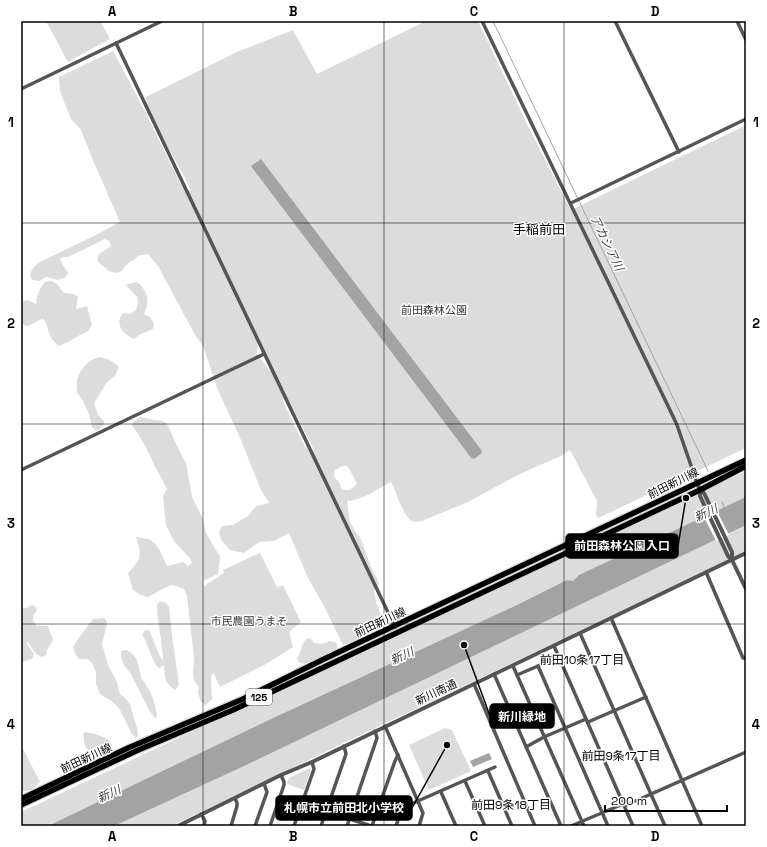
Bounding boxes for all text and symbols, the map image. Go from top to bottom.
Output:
text: A [108,3,117,20]
text: B [289,3,298,20]
text: C [470,3,478,20]
text: D [651,3,660,20]
text: 1 [8,114,14,131]
text: 1 [753,114,759,131]
water label: アカシア川 [587,213,628,275]
district label: 手稲前田 [513,221,565,238]
park label: 前田森林公園 [401,303,467,317]
text: 2 [7,315,15,332]
text: 2 [752,315,760,332]
street label: 前田新川線 [645,465,701,501]
water label: 新川 [692,500,722,525]
text: 3 [7,515,15,532]
text: 3 [752,515,760,532]
callout: 前田森林公園入口 [566,534,678,558]
text: 前田森林公園入口 [574,538,670,554]
street label: 前田新川線 [352,604,408,640]
park label: 市民農園うまそ [211,614,288,628]
water label: 新川 [388,643,418,668]
district label: 前田10条17丁目 [540,652,624,668]
street label: 新川南通 [413,676,459,708]
road number: 125 [246,689,272,705]
callout: 新川緑地 [490,704,554,728]
text: 新川緑地 [498,709,546,725]
text: 4 [7,716,15,733]
text: 4 [752,716,760,733]
street label: 前田新川線 [58,740,114,776]
district label: 前田9条17丁目 [581,748,661,764]
water label: 新川 [95,781,125,806]
scale bar [605,787,727,813]
text: 200 m [611,793,647,809]
callout: 札幌市立前田北小学校 [276,796,412,820]
district label: 前田9条18丁目 [471,797,551,813]
text: 札幌市立前田北小学校 [284,800,404,816]
text: A [108,828,117,845]
text: B [289,828,298,845]
text: C [470,828,478,845]
text: D [651,828,660,845]

